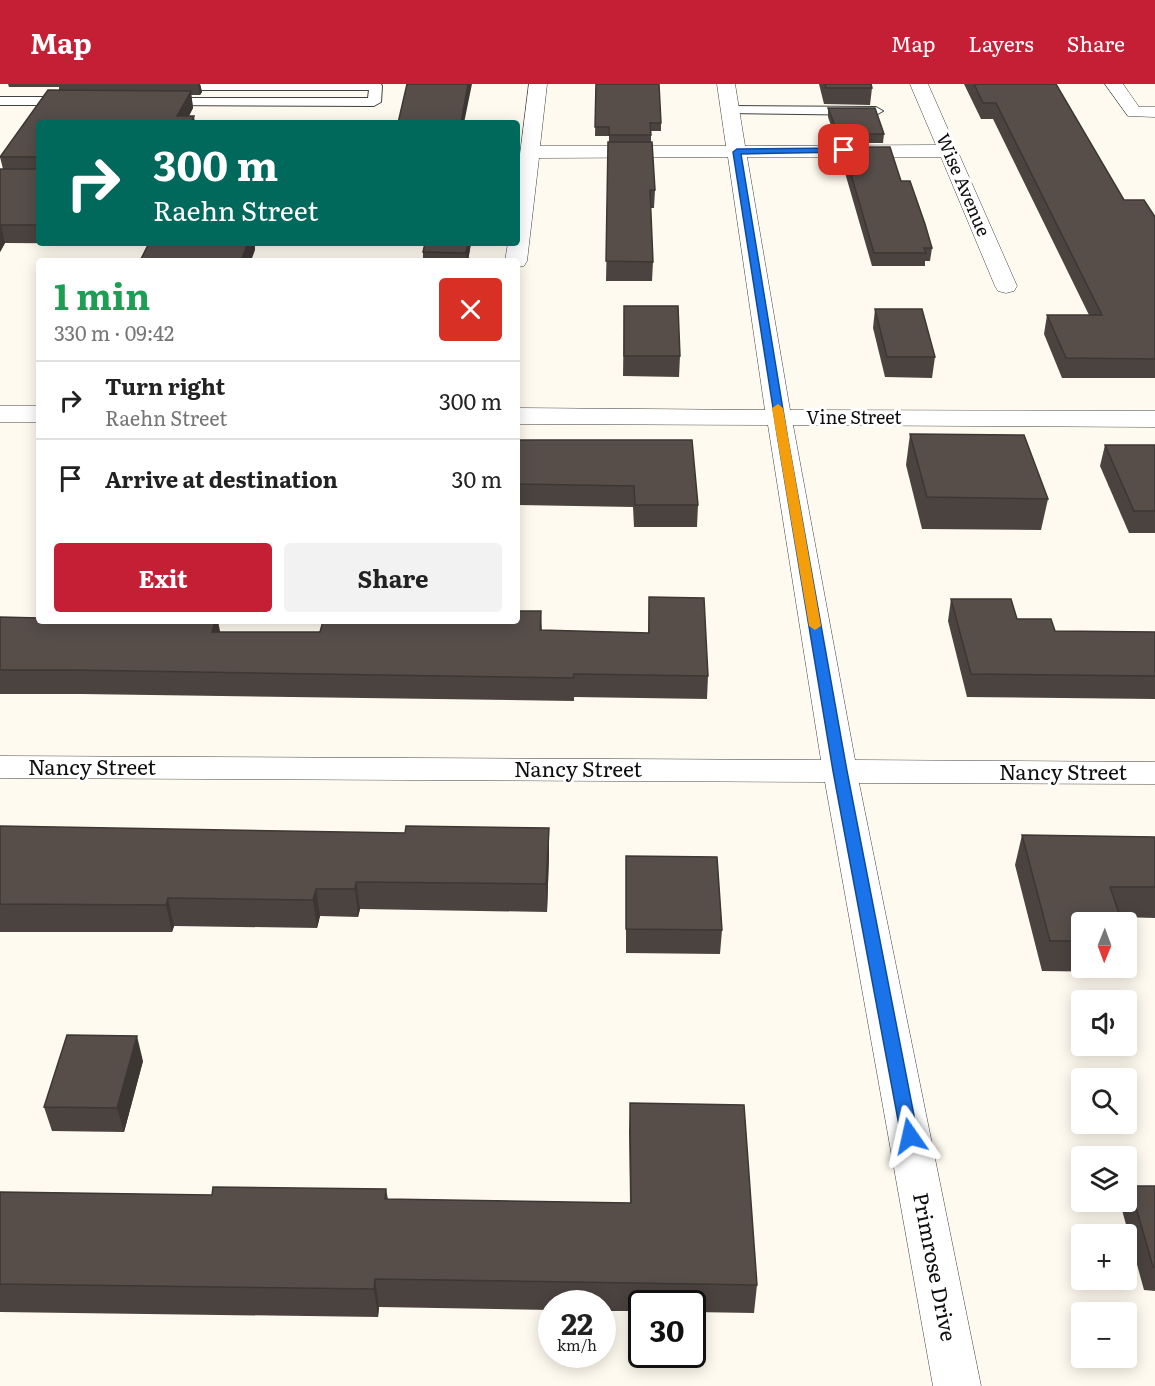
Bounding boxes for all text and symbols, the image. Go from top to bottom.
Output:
text: Map [30,21,92,63]
text: Map [891,27,936,58]
text: Layers [969,27,1034,58]
text: Share [1067,27,1125,58]
pin [818,124,869,175]
street label: Wise Avenue [931,129,998,240]
text: 300 m [153,132,278,194]
icon: arrive [827,133,860,166]
icon: right [54,144,132,222]
text: Raehn Street [153,189,318,229]
text: 1 min [54,268,150,321]
button: close [439,278,502,341]
text: 330 m · 09:42 [54,317,174,347]
text: Turn right [105,369,225,402]
icon: right [54,384,87,417]
text: 300 m [439,384,502,417]
text: Raehn Street [105,402,227,432]
street label: Vine Street [806,403,902,430]
icon: arrive [54,462,87,495]
text: Arrive at destination [105,462,338,495]
text: 30 m [452,462,502,495]
button: Exit [54,543,272,612]
button: Share [284,543,502,612]
street label: Nancy Street [28,750,157,781]
street label: Nancy Street [514,752,643,783]
street label: Nancy Street [999,755,1128,786]
north arrow [1071,912,1137,978]
map controls [1071,912,1137,1368]
button: sound [1071,990,1137,1056]
button: search [1071,1068,1137,1134]
position arrow [878,1104,942,1168]
button: layers [1071,1146,1137,1212]
street label: Primrose Drive [907,1189,966,1344]
button: + [1071,1224,1137,1290]
speed limit sign: 30 [628,1290,706,1368]
text: 22 [561,1300,593,1344]
button: − [1071,1302,1137,1368]
text: km/h [557,1333,597,1356]

